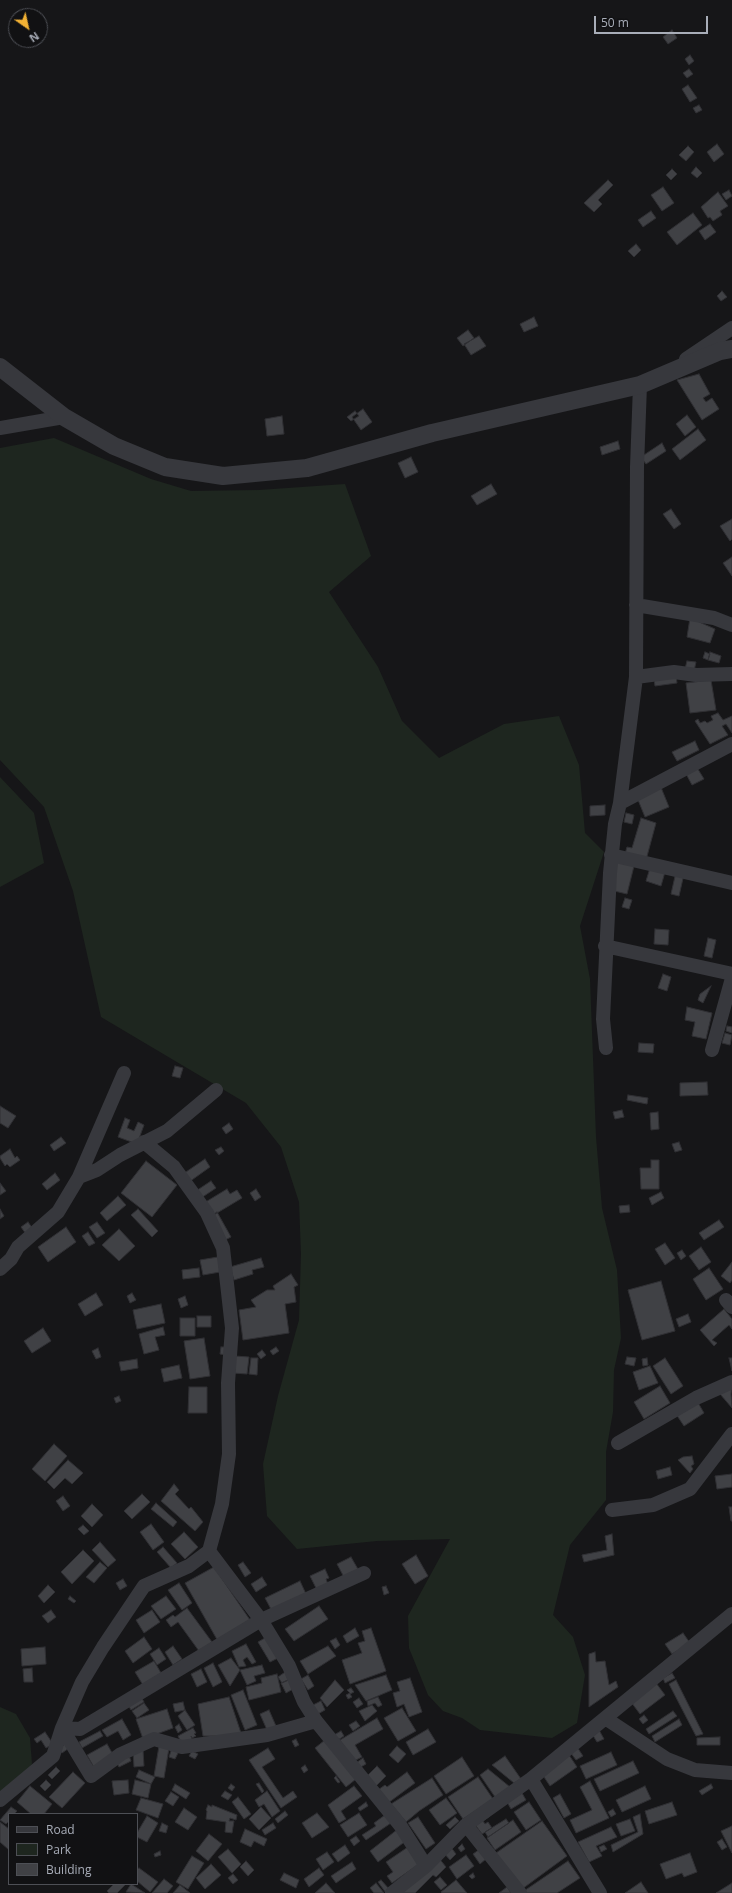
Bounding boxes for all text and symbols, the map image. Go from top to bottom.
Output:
north arrow [8,8,48,48]
scale bar [596,8,710,34]
text: 50 m [601,14,629,31]
text: N [27,29,42,46]
legend [8,1813,138,1885]
text: Road [46,1821,75,1838]
text: Park [46,1841,71,1858]
text: Building [46,1861,91,1878]

